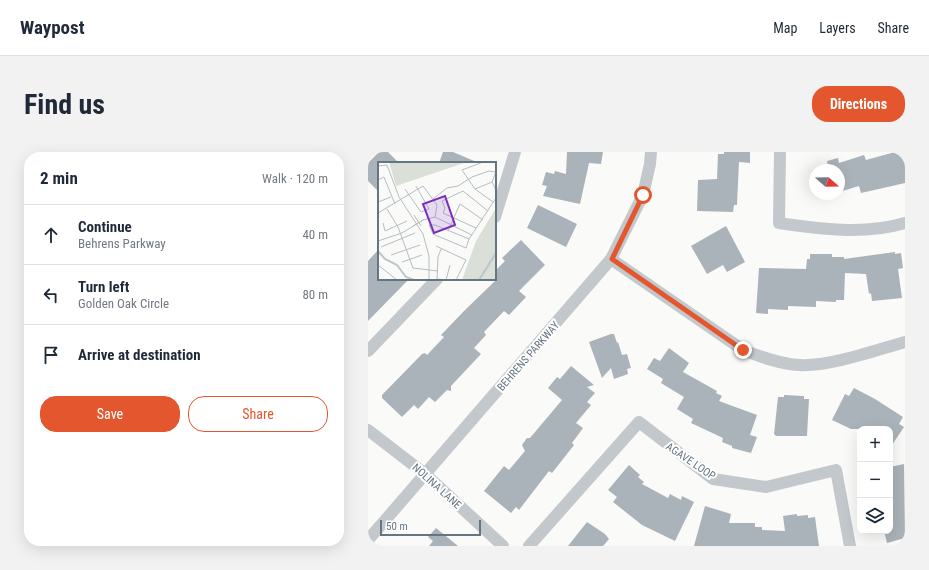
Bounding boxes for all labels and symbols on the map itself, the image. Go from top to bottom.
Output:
inset map [378,162,496,280]
north arrow [809,164,845,200]
route start [634,186,652,204]
street label: BEHRENS PARKWAY [495,319,562,394]
route end [734,341,752,359]
street label: AGAVE LOOP [663,440,718,483]
street label: NOLINA LANE [410,461,464,512]
scale bar [380,518,481,537]

